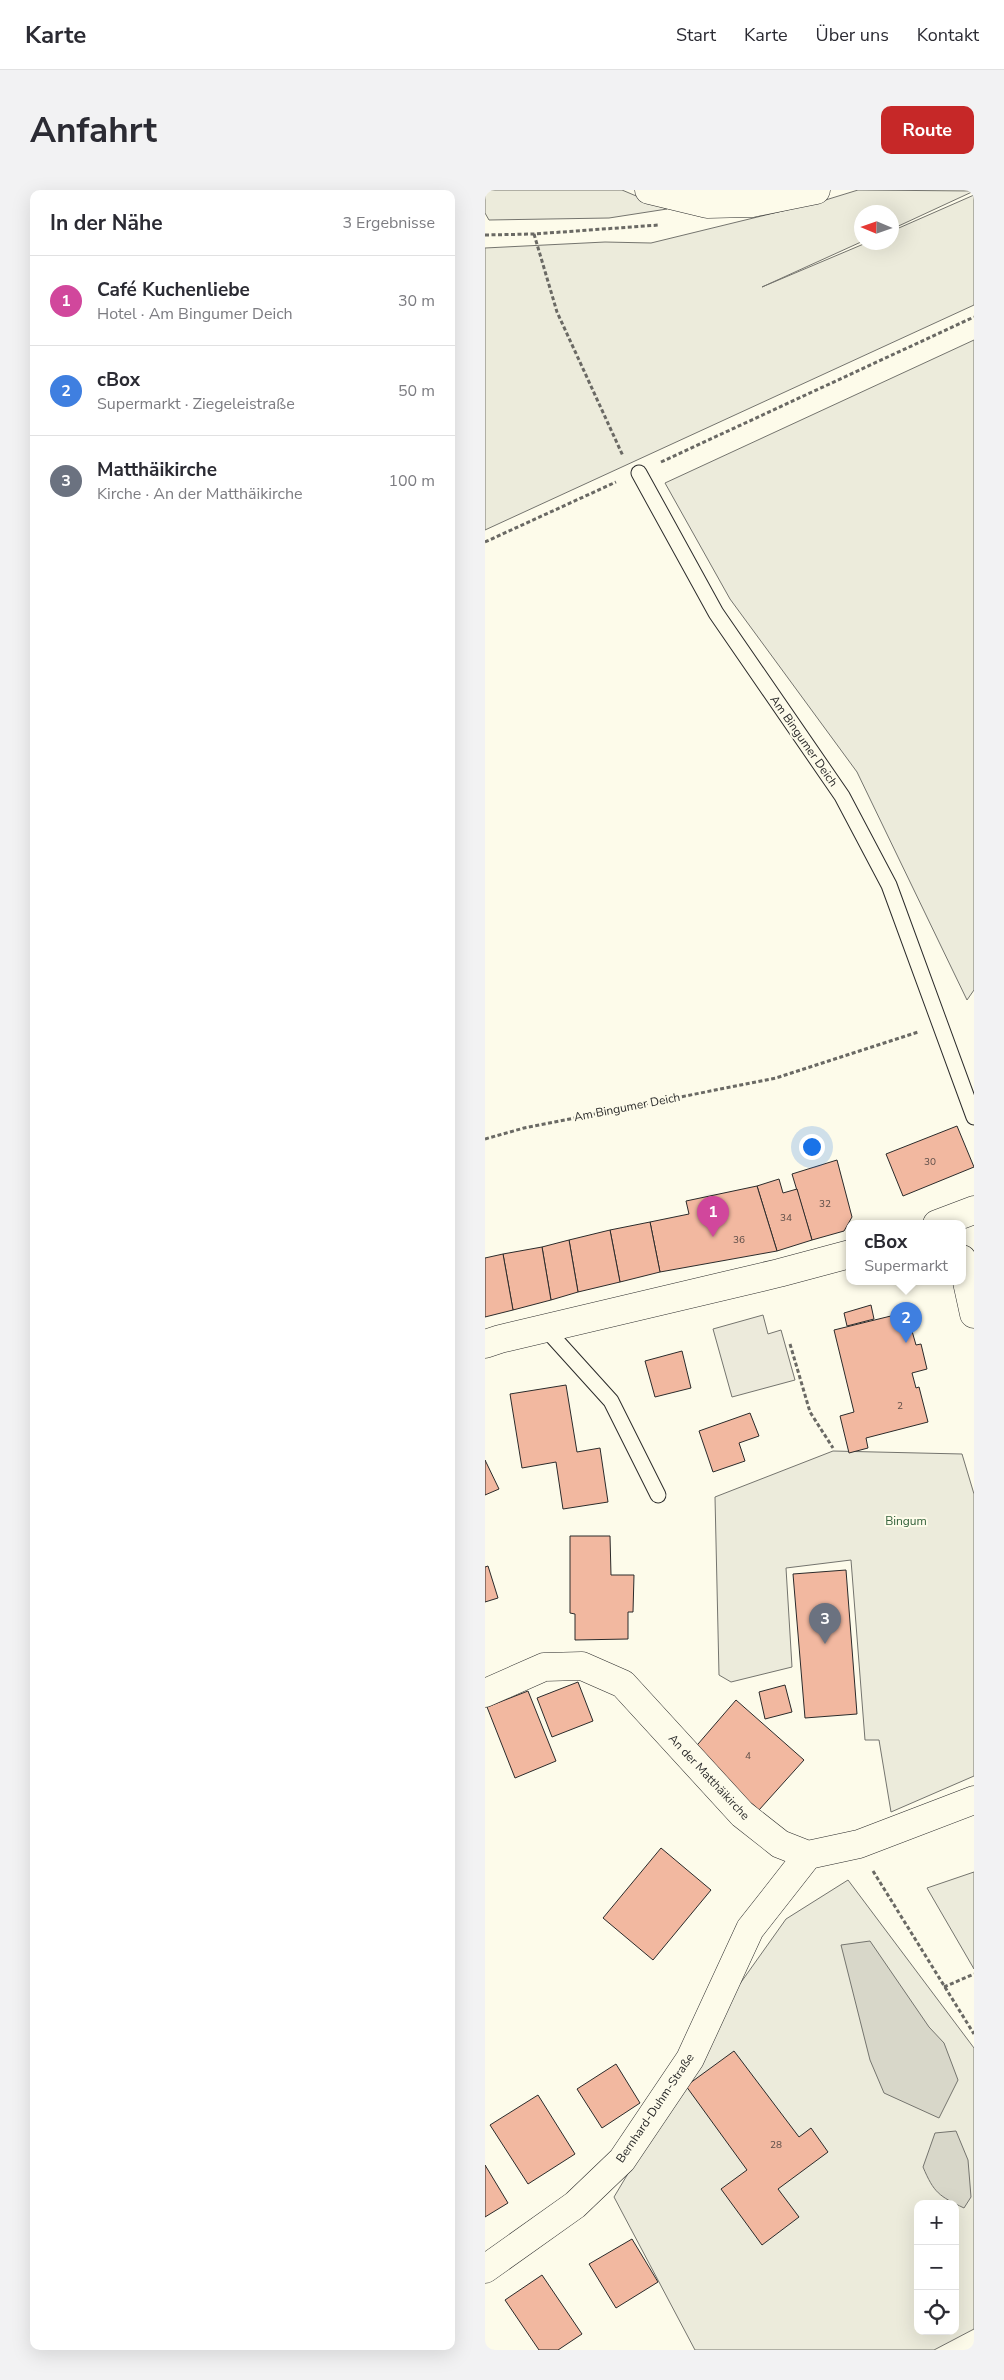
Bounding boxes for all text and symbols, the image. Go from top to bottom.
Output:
text: Karte [25,19,86,51]
text: Start [676,23,716,47]
text: Karte [744,23,788,47]
text: Über uns [816,23,889,47]
text: Kontakt [917,23,979,47]
button: Route [881,106,974,154]
text: Anfahrt [30,107,157,154]
north arrow [854,205,899,250]
text: In der Nähe [50,209,163,237]
text: 3 Ergebnisse [342,212,435,234]
text: Café Kuchenliebe [97,277,250,303]
text: 1 [61,290,71,312]
text: 30 m [398,290,435,312]
text: Hotel · Am Bingumer Deich [97,303,293,325]
text: cBox [97,367,140,393]
text: 2 [61,380,71,402]
text: 50 m [398,380,435,402]
text: Supermarkt · Ziegeleistraße [97,393,295,415]
text: Matthäikirche [97,457,217,483]
text: 3 [61,470,71,492]
text: 100 m [388,470,435,492]
text: Kirche · An der Matthäikirche [97,483,303,505]
street label: Am Bingumer Deich [766,692,842,790]
street label: Am Bingumer Deich [572,1089,682,1125]
your location [799,1134,825,1160]
house number: 30 [924,1155,936,1169]
pin: 1 [697,1196,729,1237]
house number: 32 [819,1197,831,1211]
house number: 34 [780,1211,792,1225]
popup [846,1220,966,1285]
text: cBox [864,1229,907,1255]
house number: 36 [733,1233,745,1247]
text: Supermarkt [864,1255,948,1277]
pin: 2 [890,1302,922,1343]
house number: 2 [897,1399,903,1413]
park label: Bingum [885,1513,927,1529]
pin: 3 [809,1603,841,1644]
street label: An der Matthäikirche [665,1731,753,1823]
house number: 4 [745,1749,751,1763]
street label: Bernhard-Duhm-Straße [612,2050,698,2166]
house number: 28 [770,2138,782,2152]
map controls [914,2200,959,2335]
button: + [914,2200,959,2245]
button: − [914,2245,959,2290]
button: locate [914,2290,959,2335]

